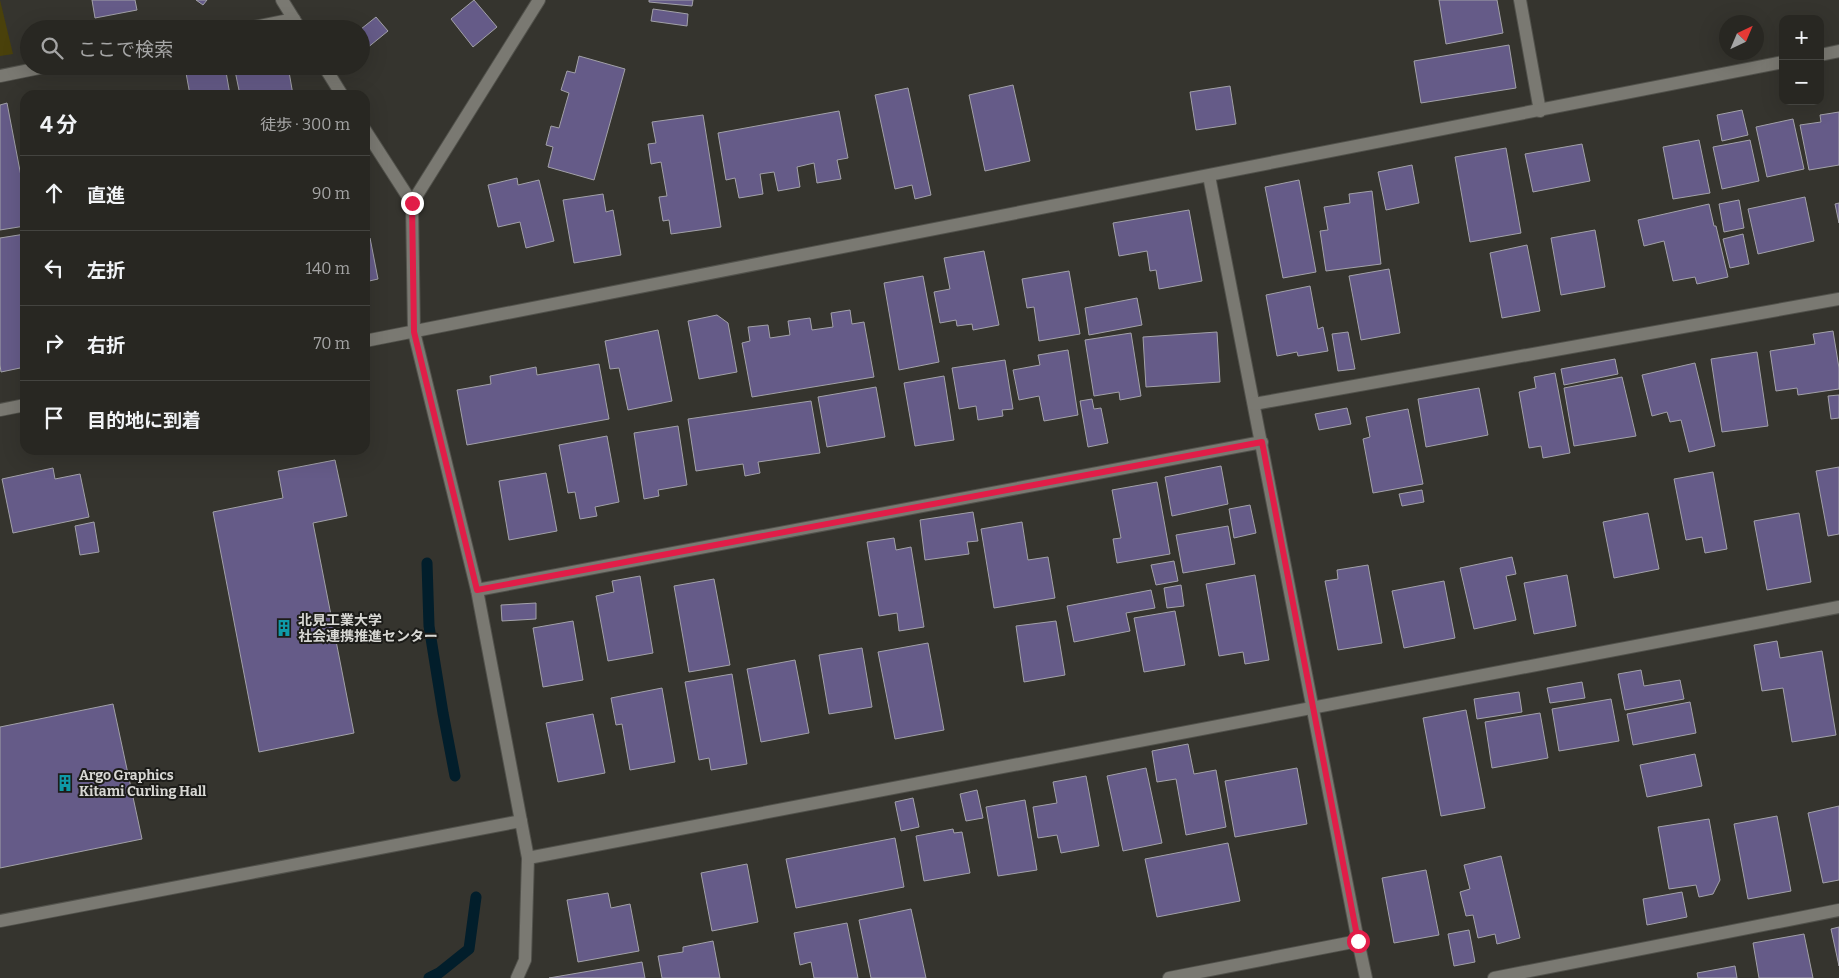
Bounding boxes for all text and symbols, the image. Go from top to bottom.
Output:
north arrow [1719,15,1764,60]
map controls [1779,15,1824,105]
button: + [1779,15,1824,60]
search box [20,20,370,75]
icon: search [38,34,66,62]
text: ここで検索 [78,38,173,61]
button: − [1779,60,1824,105]
text: 4 分 [40,112,78,138]
text: 徒歩 · 300 m [260,115,350,134]
icon: ahead [40,179,68,207]
text: 直進 [87,184,125,207]
text: 90 m [312,184,350,203]
route end [401,192,424,215]
icon: left [40,254,68,282]
text: 左折 [87,259,125,282]
text: 140 m [305,259,350,278]
icon: right [40,329,68,357]
text: 右折 [87,334,125,357]
text: 70 m [314,334,350,353]
icon: arrive [40,404,68,432]
text: 目的地に到着 [87,409,201,432]
place label: 北見工業大学 社会連携推進センター [298,612,438,645]
building icon: 北見工業大学 社会連携推進センター [274,618,294,638]
place label: Argo Graphics Kitami Curling Hall [79,767,207,800]
building icon: Argo Graphics Kitami Curling Hall [55,773,75,793]
route start [1347,930,1370,953]

